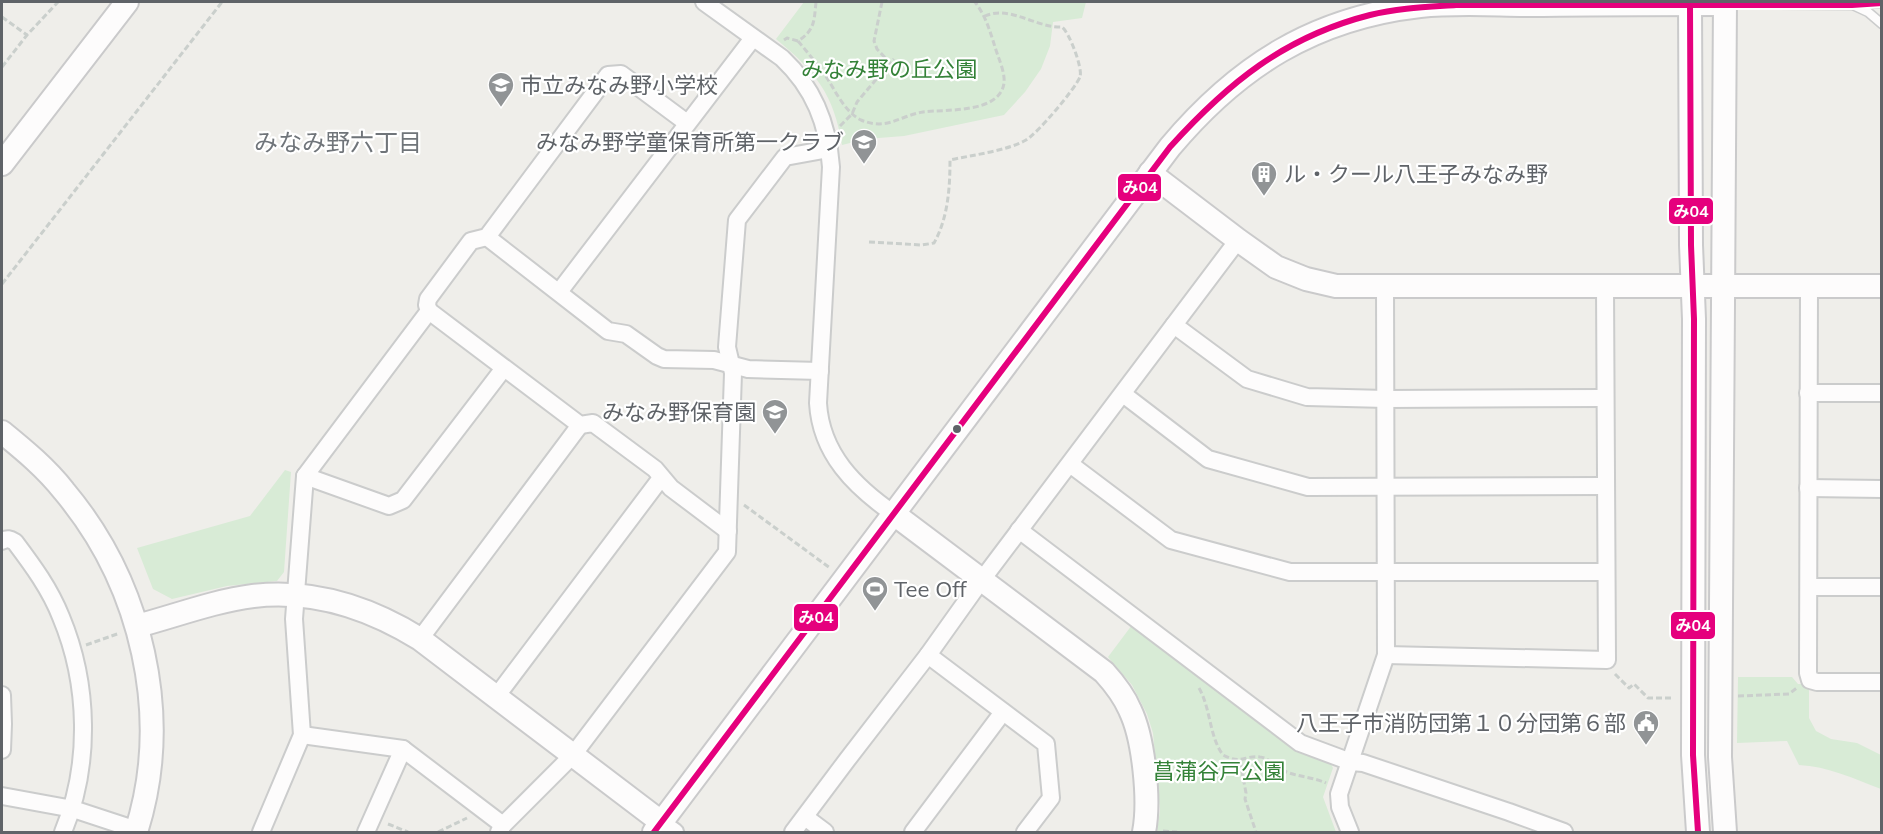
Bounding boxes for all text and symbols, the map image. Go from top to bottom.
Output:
park label: みなみ野の丘公園 [801,55,977,83]
school or university icon: 市立みなみ野小学校 [486,70,516,108]
place label: 市立みなみ野小学校 [520,71,718,99]
district label: みなみ野六丁目 [254,127,422,157]
school or university icon: みなみ野学童保育所第一クラブ [849,127,879,165]
place label: みなみ野学童保育所第一クラブ [536,128,844,156]
building icon: ル・クール八王子みなみ野 [1249,159,1279,197]
place label: ル・クール八王子みなみ野 [1284,160,1548,188]
line badge: み04 [1117,173,1162,202]
text: み04 [1122,177,1158,197]
line badge: み04 [1668,197,1714,225]
text: み04 [1673,201,1709,221]
school or university icon: みなみ野保育園 [760,397,790,435]
place label: みなみ野保育園 [602,398,756,426]
unlabelled marker [951,423,963,435]
sports icon: Tee Off [860,574,890,612]
place label: Tee Off [894,575,967,603]
line badge: み04 [793,603,839,632]
text: み04 [798,607,834,627]
line badge: み04 [1670,611,1716,640]
text: み04 [1675,615,1711,635]
public building icon: 八王子市消防団第１０分団第６部 [1631,708,1661,746]
place label: 八王子市消防団第１０分団第６部 [1296,709,1626,737]
park label: 菖蒲谷戸公園 [1153,757,1285,785]

